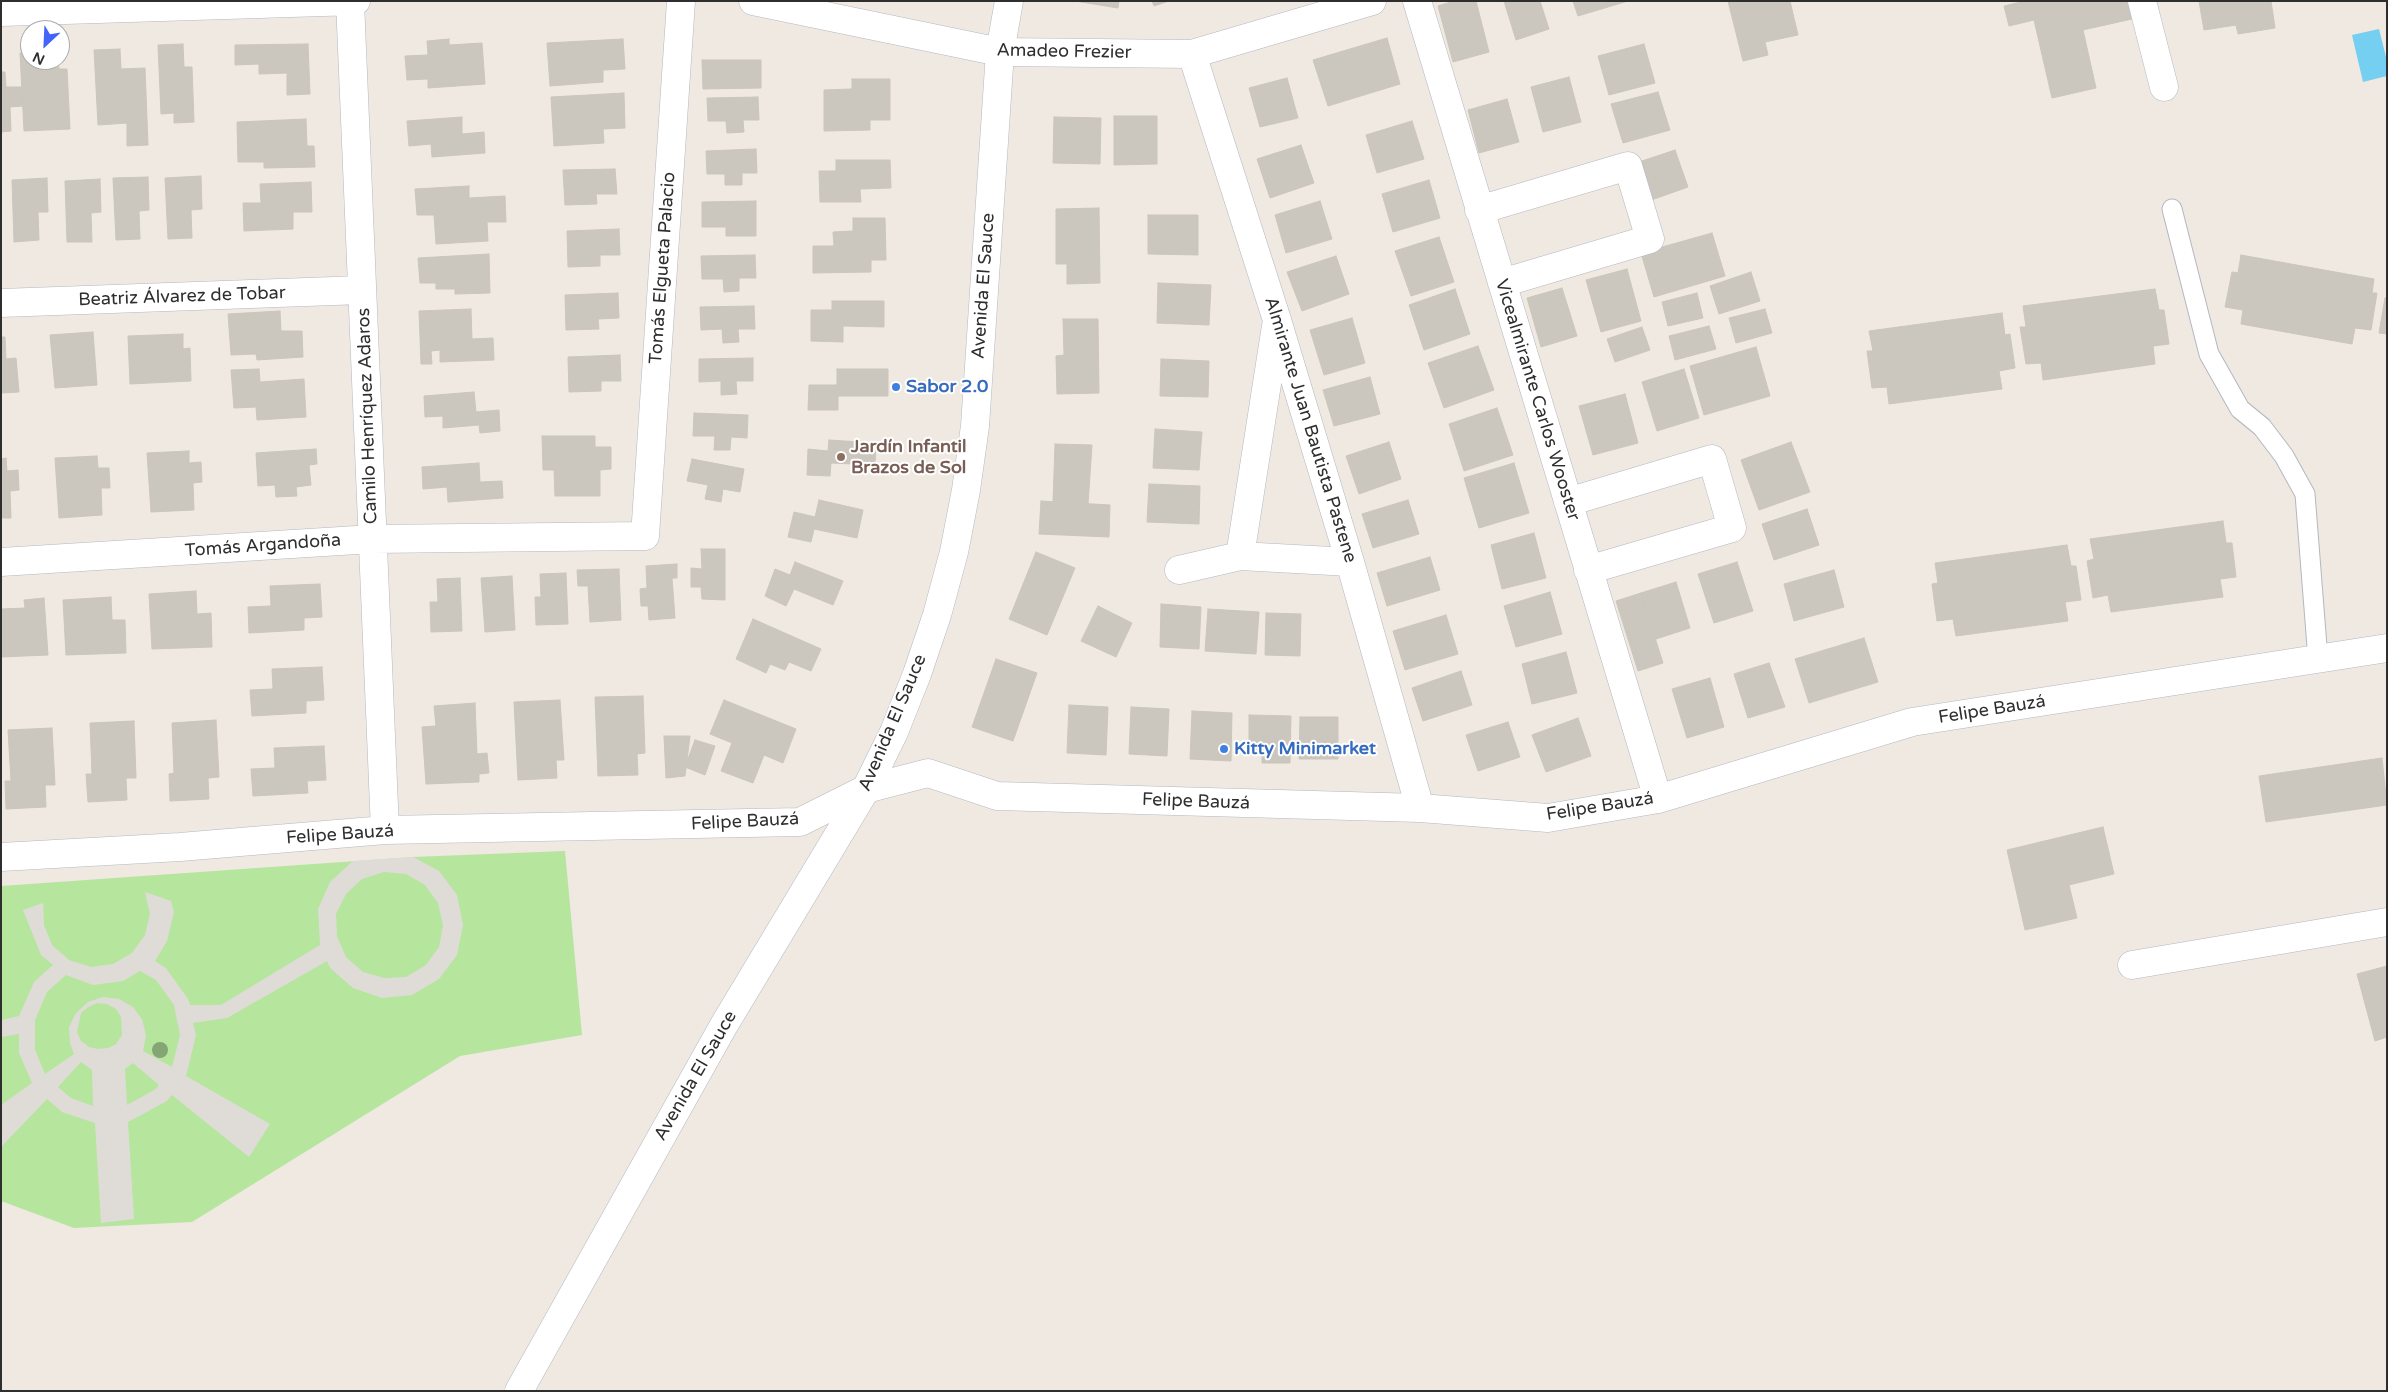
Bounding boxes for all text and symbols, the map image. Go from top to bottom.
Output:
north arrow [20,20,70,70]
street label: Amadeo Frezier [996,40,1132,64]
text: N [30,48,48,68]
street label: Tomás Elgueta Palacio [646,171,680,365]
street label: Avenida El Sauce [968,212,1000,360]
street label: Vicealmirante Carlos Wooster [1490,277,1584,523]
street label: Beatriz Álvarez de Tobar [78,283,286,311]
street label: Almirante Juan Bautista Pastene [1259,295,1361,565]
street label: Camilo Henríquez Adaros [353,307,383,525]
place label: Sabor 2.0 [906,376,988,398]
marker: Sabor 2.0 [890,381,902,393]
place label: Jardín Infantil Brazos de Sol [851,436,967,478]
marker: Jardín Infantil Brazos de Sol [835,451,847,463]
street label: Tomás Argandoña [184,530,342,562]
street label: Avenida El Sauce [854,651,932,795]
street label: Felipe Bauzá [1937,691,2047,729]
place label: Kitty Minimarket [1234,738,1376,760]
marker: Kitty Minimarket [1218,743,1230,755]
street label: Felipe Bauzá [1545,788,1655,826]
street label: Felipe Bauzá [1142,789,1250,815]
street label: Felipe Bauzá [690,808,800,836]
street label: Felipe Bauzá [285,820,395,850]
street label: Avenida El Sauce [650,1007,742,1145]

